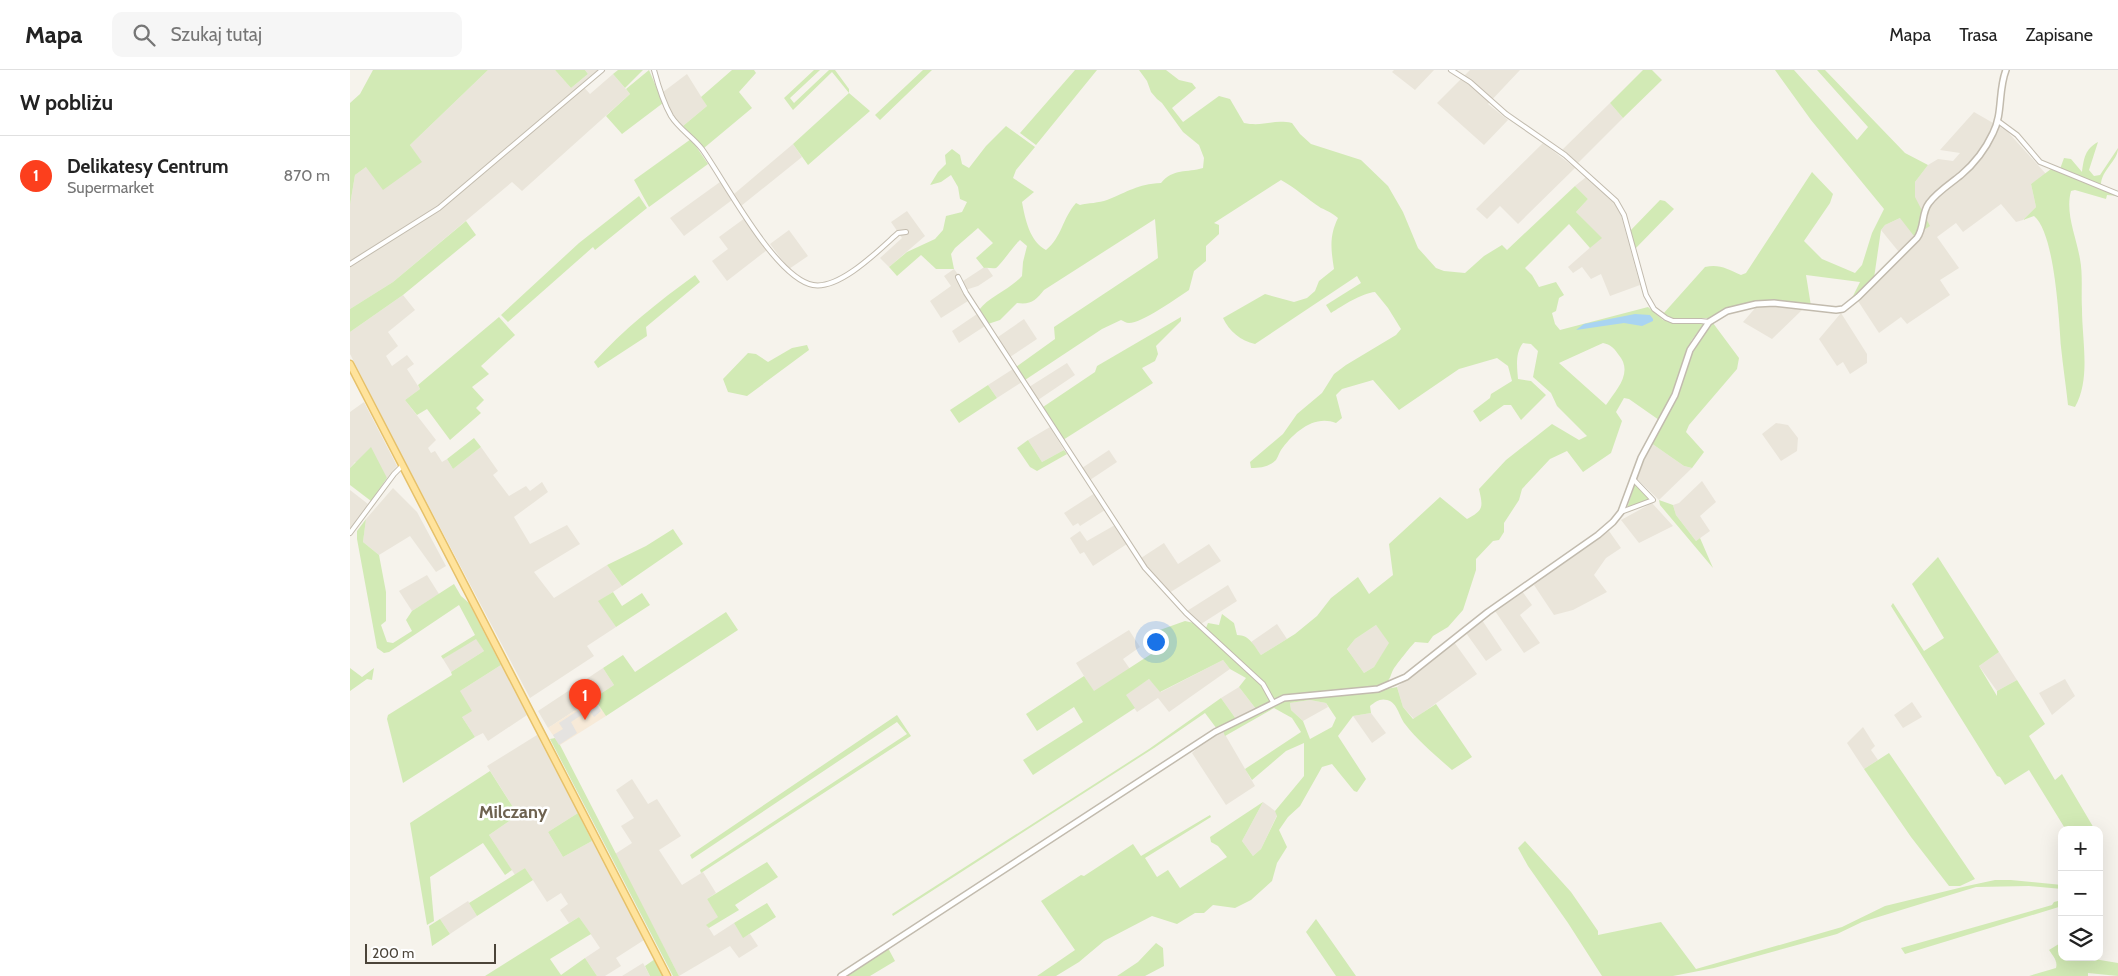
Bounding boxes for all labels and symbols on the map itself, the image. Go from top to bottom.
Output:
your location [1143,629,1169,655]
pin: 1 [569,679,601,720]
district label: Milczany [479,801,548,823]
scale bar [365,941,496,964]

